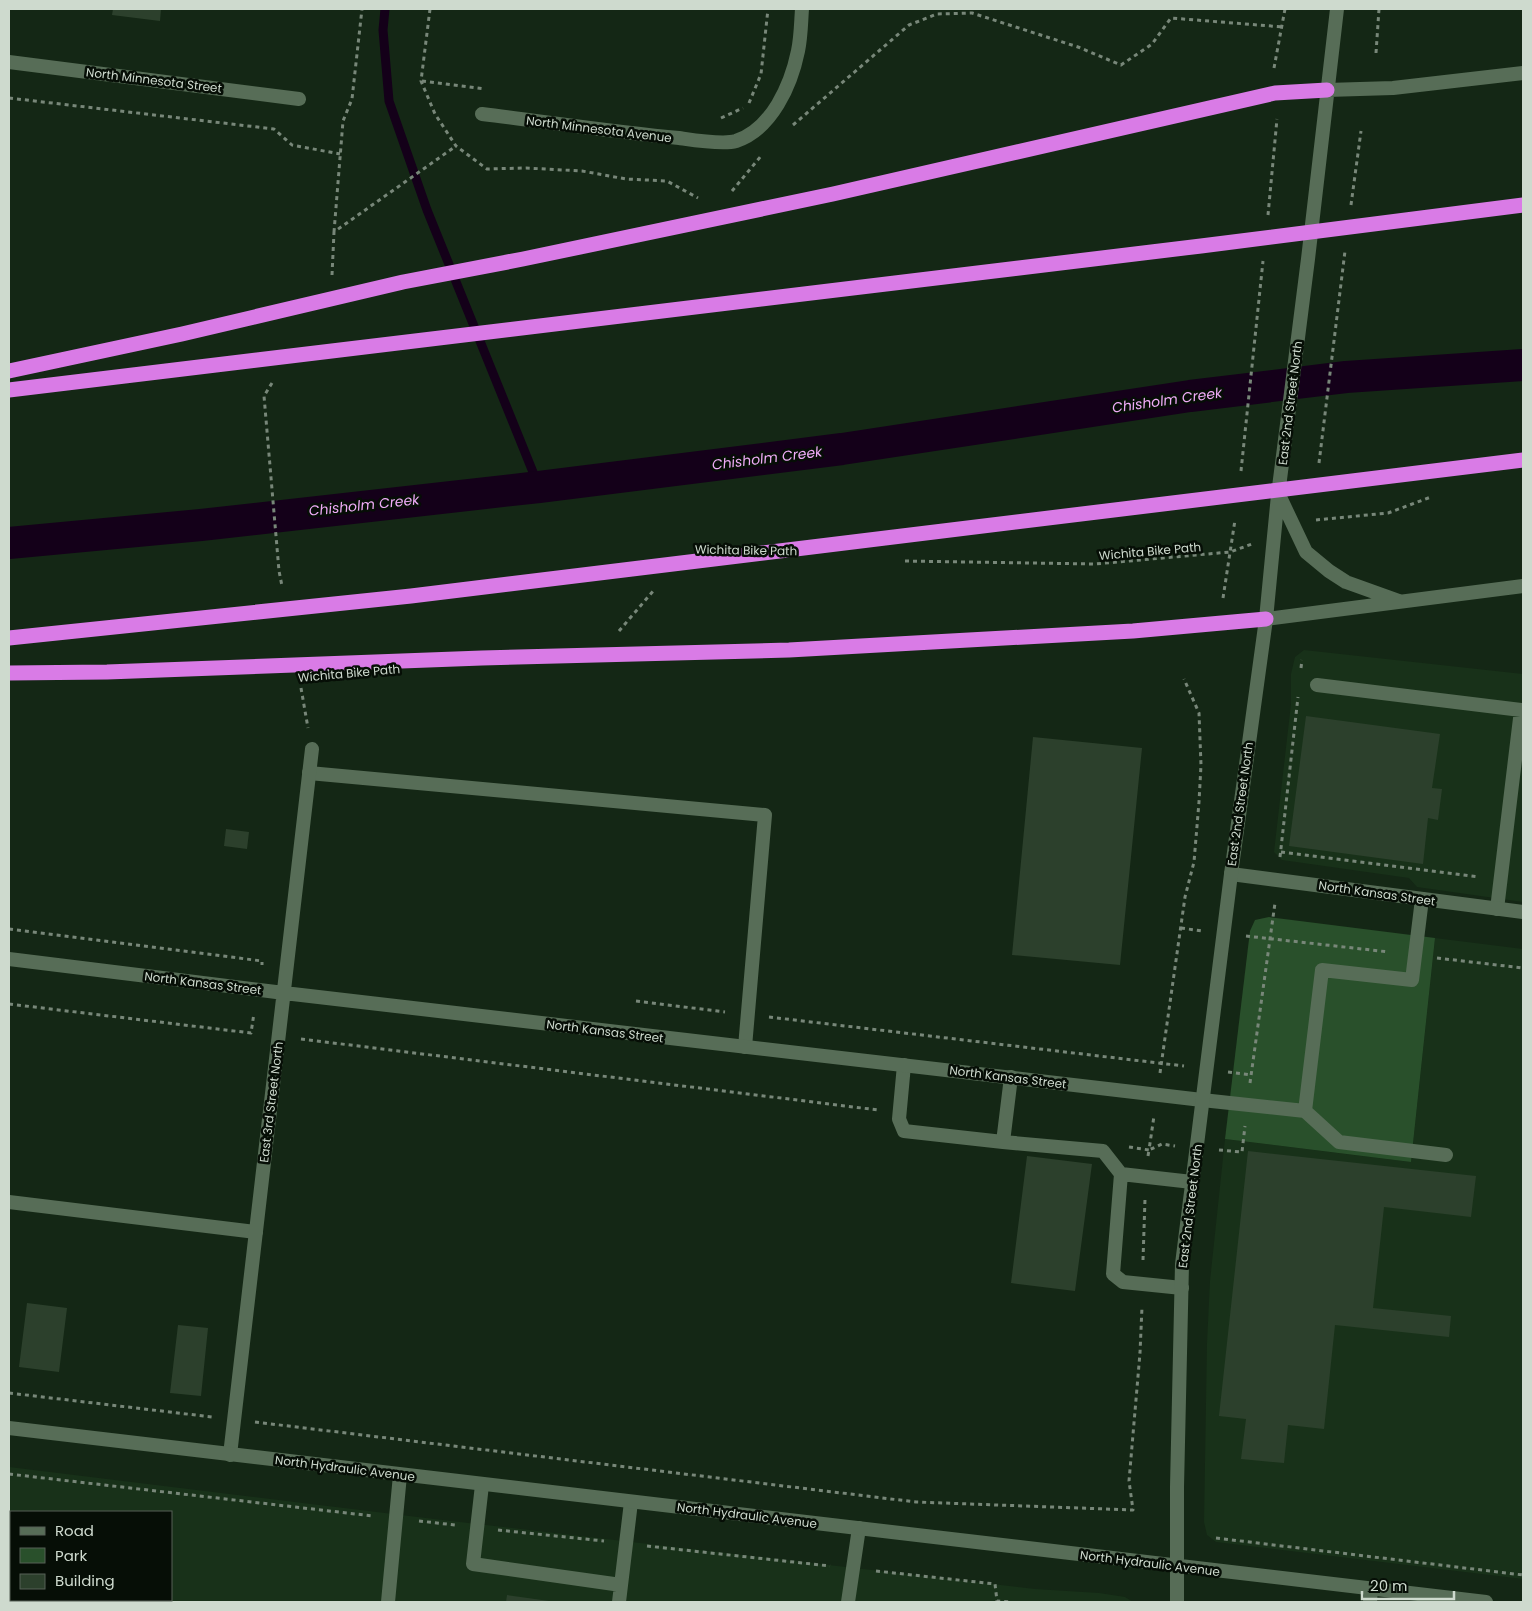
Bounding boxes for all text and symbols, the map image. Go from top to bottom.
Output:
street label: North Minnesota Street [85,63,223,97]
street label: North Minnesota Avenue [525,112,673,146]
street label: East 2nd Street North [1274,340,1306,466]
water label: Chisholm Creek [1111,382,1224,418]
water label: Chisholm Creek [711,441,824,475]
water label: Chisholm Creek [308,489,421,521]
street label: Wichita Bike Path [1098,538,1202,564]
street label: Wichita Bike Path [695,541,797,559]
street label: Wichita Bike Path [297,660,401,686]
street label: East 2nd Street North [1223,741,1257,867]
street label: North Kansas Street [1317,876,1437,910]
street label: North Kansas Street [143,967,263,999]
street label: North Kansas Street [545,1015,665,1047]
street label: East 3rd Street North [255,1040,287,1164]
street label: North Kansas Street [948,1061,1068,1093]
street label: East 2nd Street North [1174,1143,1206,1269]
street label: North Hydraulic Avenue [274,1451,416,1485]
street label: North Hydraulic Avenue [676,1498,818,1532]
legend [10,1511,172,1601]
text: Road [55,1520,94,1541]
text: Park [55,1545,87,1566]
street label: North Hydraulic Avenue [1079,1546,1221,1580]
scale bar [1362,1568,1454,1600]
text: Building [55,1570,115,1591]
text: 20 m [1370,1575,1408,1596]

